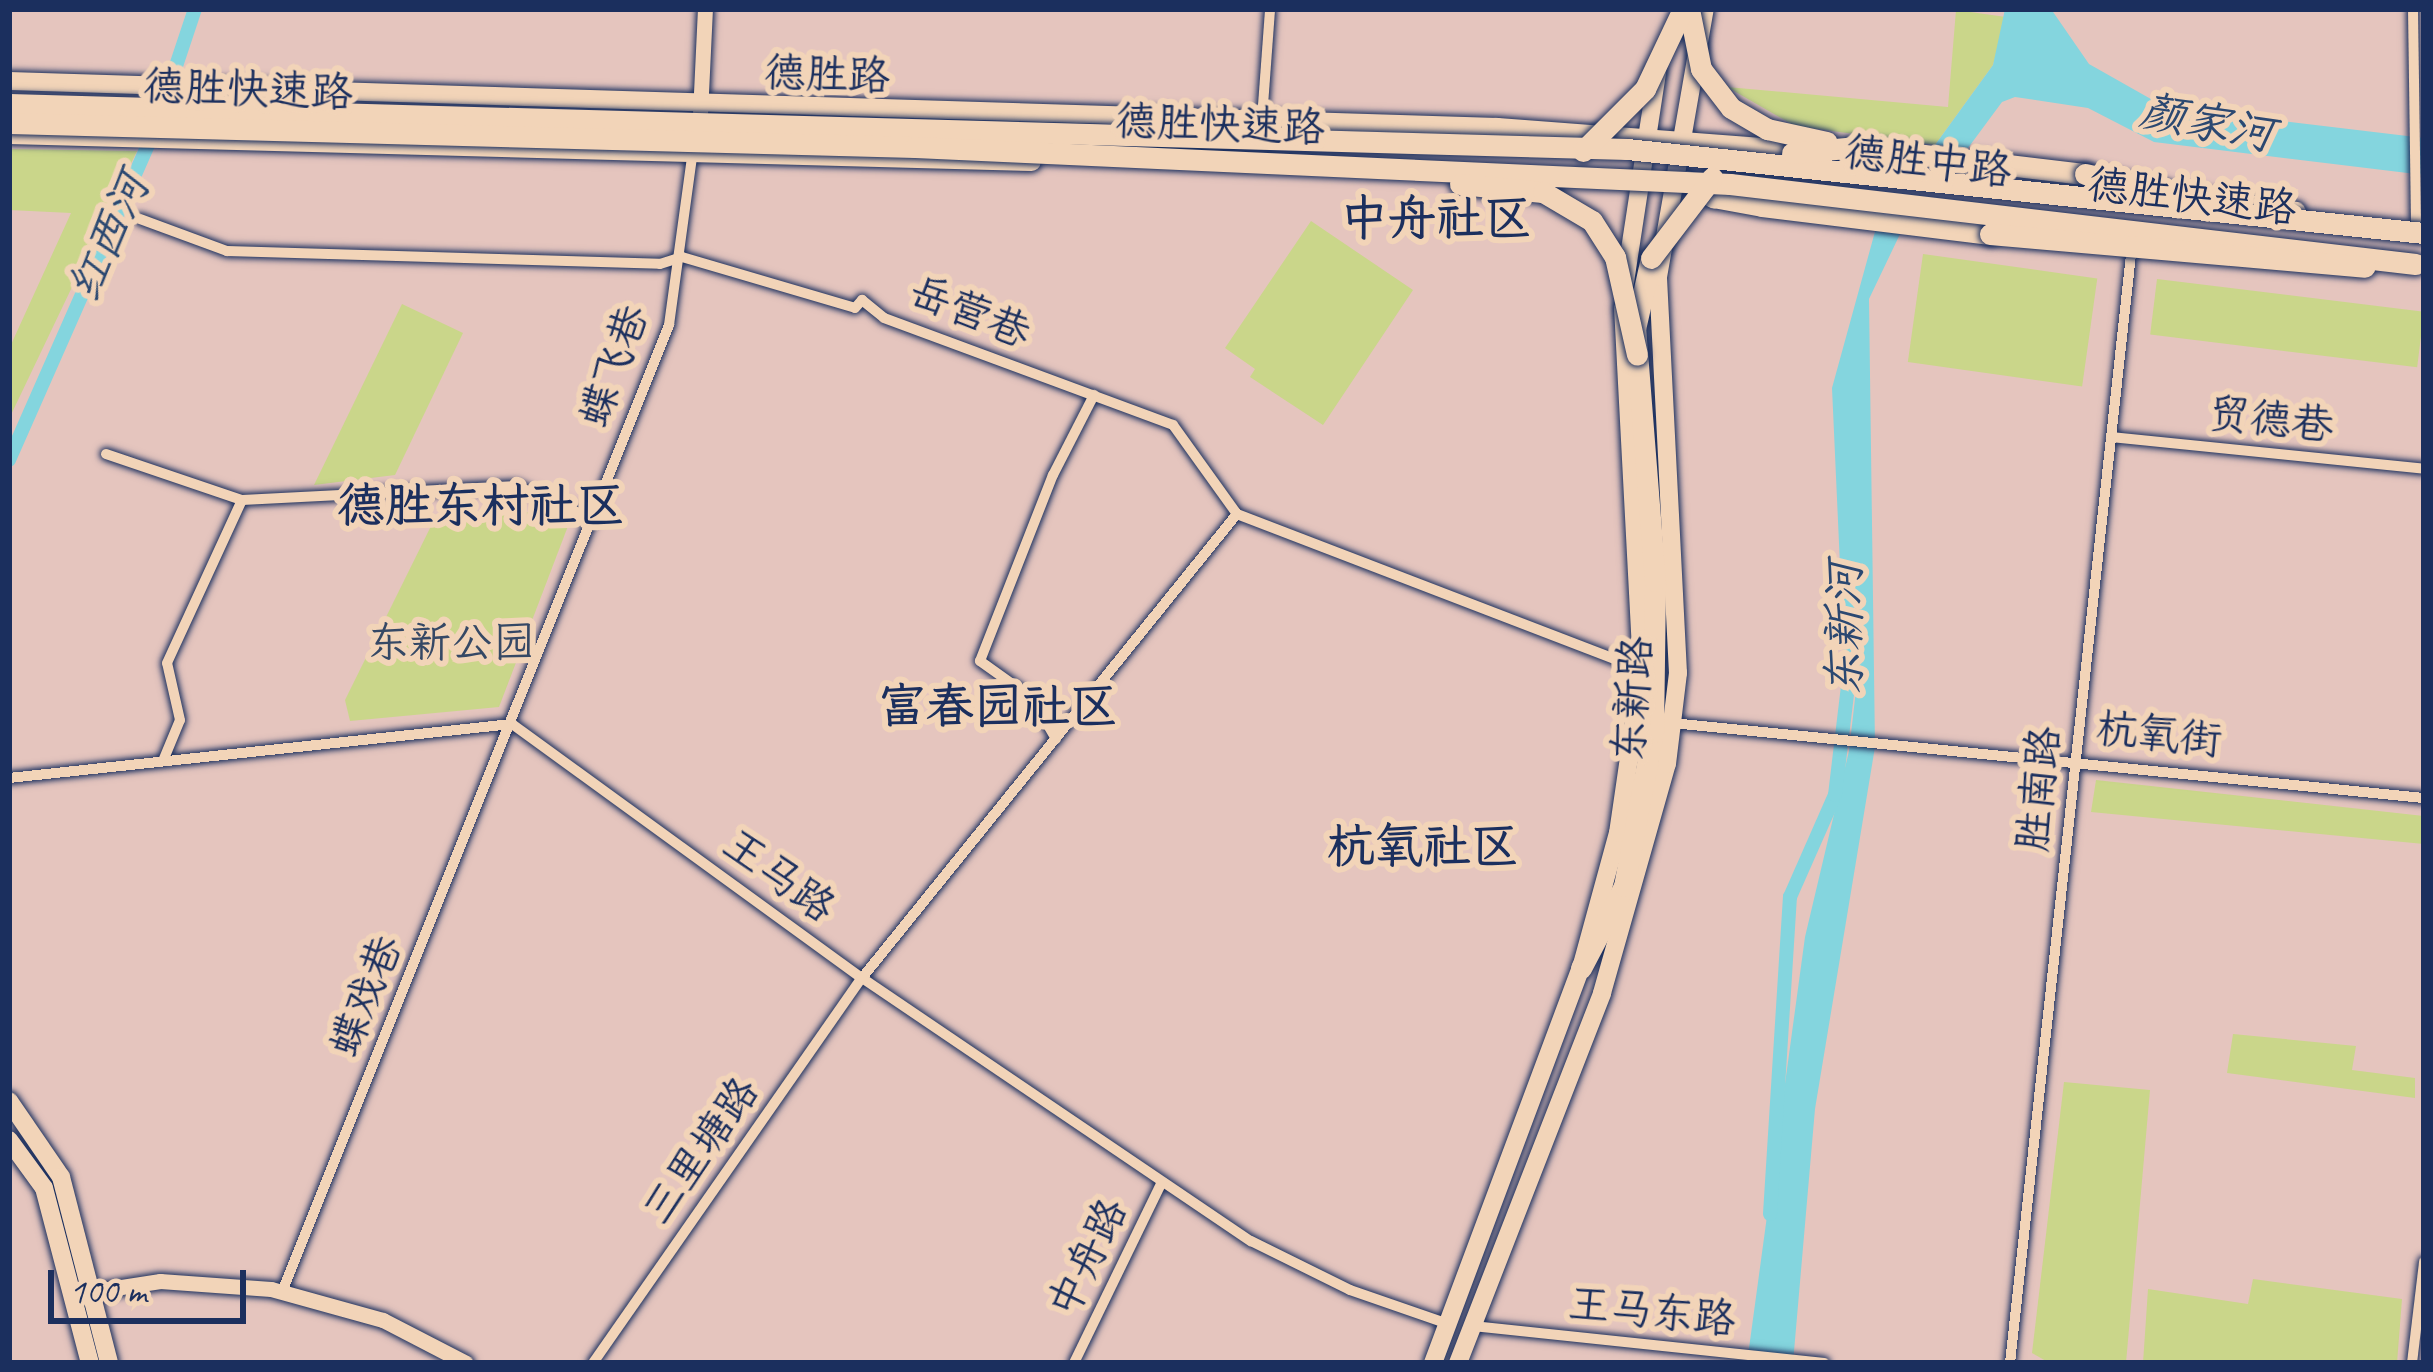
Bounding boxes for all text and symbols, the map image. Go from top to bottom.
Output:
street label: 德胜路 [763,48,891,102]
street label: 德胜快速路 [142,61,354,119]
water label: 颜家河 [2136,84,2278,162]
street label: 德胜快速路 [1114,96,1326,154]
street label: 德胜中路 [1842,127,2014,197]
street label: 德胜快速路 [2085,159,2299,235]
water label: 红西河 [57,164,161,310]
district label: 中舟社区 [1340,190,1532,248]
street label: 岳营巷 [902,265,1038,359]
street label: 蝶飞巷 [569,298,659,434]
street label: 贸德巷 [2206,388,2336,452]
district label: 德胜东村社区 [337,477,625,535]
water label: 东新河 [1818,562,1872,696]
park label: 东新公园 [367,618,535,668]
street label: 东新路 [1603,634,1663,764]
district label: 富春园社区 [878,678,1118,736]
street label: 杭氧街 [2094,703,2224,767]
street label: 胜南路 [2007,724,2071,854]
district label: 杭氧社区 [1327,818,1519,876]
street label: 王马路 [713,819,845,933]
street label: 蝶戏巷 [319,928,413,1064]
street label: 三里塘路 [632,1068,770,1234]
street label: 中舟路 [1038,1190,1138,1326]
scale bar [54,1246,252,1320]
text: 100 m [69,1268,146,1314]
street label: 王马东路 [1566,1278,1738,1346]

